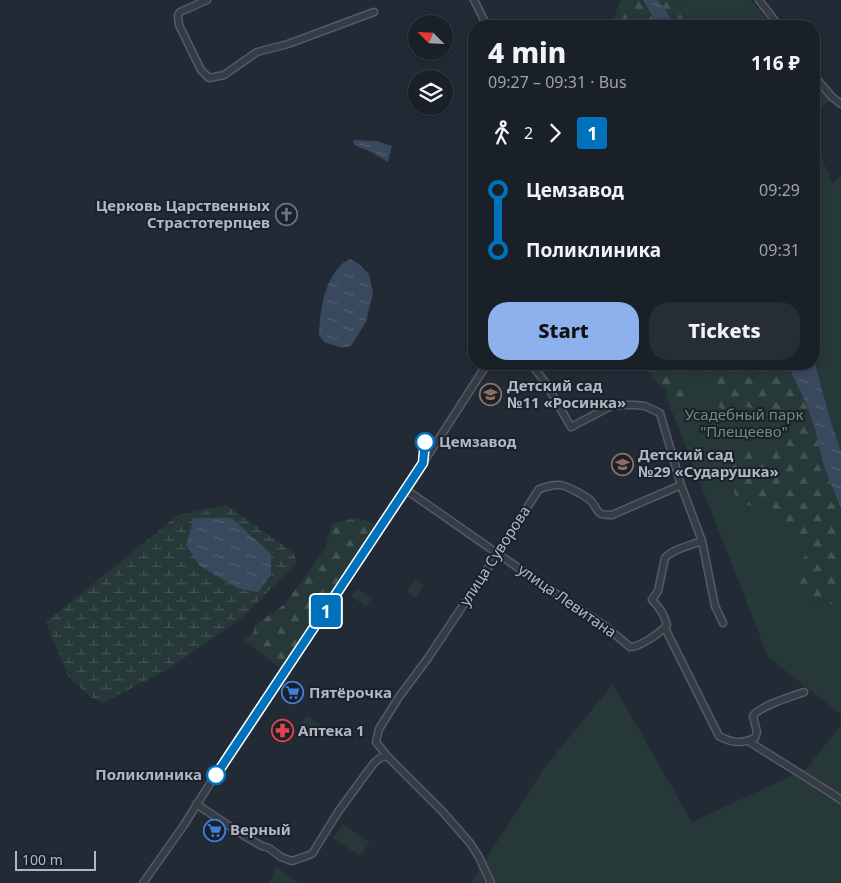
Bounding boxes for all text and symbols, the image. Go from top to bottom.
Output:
north arrow [408,15,452,60]
map controls [408,15,453,115]
text: 4 min [488,33,566,71]
text: 116 ₽ [751,50,800,76]
button: layers [408,70,453,115]
text: 09:27 – 09:31 · Bus [488,71,627,93]
icon: walk [488,119,516,147]
icon: forward [541,119,569,147]
text: 1 [587,121,597,145]
text: 2 [524,122,533,144]
text: Цемзавод [526,177,624,203]
text: 09:29 [759,179,800,201]
place label: Церковь Царственных Страстотерпцев [96,195,270,232]
church icon: Церковь Царственных Страстотерпцев [274,203,298,227]
text: Поликлиника [526,237,661,263]
text: 09:31 [759,239,800,261]
button: Start [488,302,639,360]
button: Tickets [649,302,800,360]
place label: Детский сад №11 «Росинка» [507,375,626,412]
school or university icon: Детский сад №11 «Росинка» [479,383,503,407]
park label: Усадебный парк "Плещеево" [685,404,803,441]
place label: Цемзавод [439,431,517,451]
marker: Цемзавод [415,432,435,452]
place label: Детский сад №29 «Сударушка» [638,444,779,481]
school or university icon: Детский сад №29 «Сударушка» [610,452,634,476]
street label: улица Суворова [454,501,534,609]
street label: улица Левитана [514,559,621,642]
line badge: 1 [310,595,342,627]
text: 1 [321,599,331,623]
supermarket icon: Пятёрочка [281,681,305,705]
place label: Пятёрочка [309,682,392,702]
pharmacy icon: Аптека 1 [270,719,294,743]
place label: Аптека 1 [298,720,365,740]
place label: Поликлиника [95,764,202,784]
marker: Поликлиника [206,765,226,785]
supermarket icon: Верный [202,818,226,842]
place label: Верный [230,819,291,839]
scale bar [15,848,96,871]
text: 100 m [22,850,63,869]

